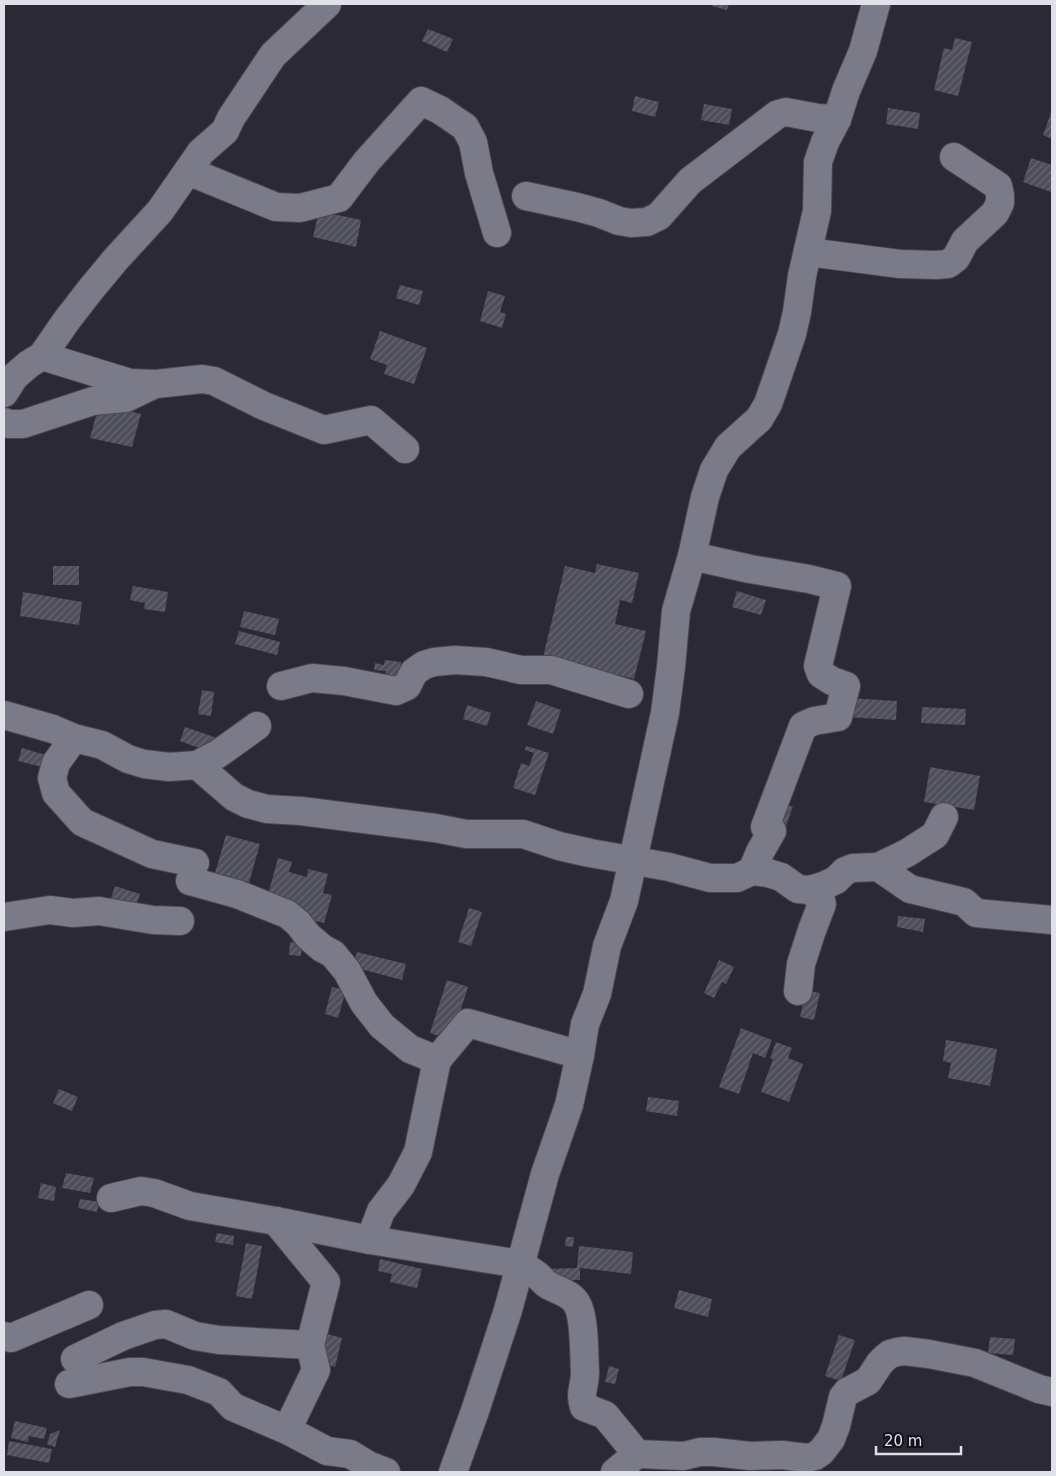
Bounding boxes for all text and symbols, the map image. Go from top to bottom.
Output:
scale bar [876,1424,961,1456]
text: 20 m [884,1432,922,1450]

